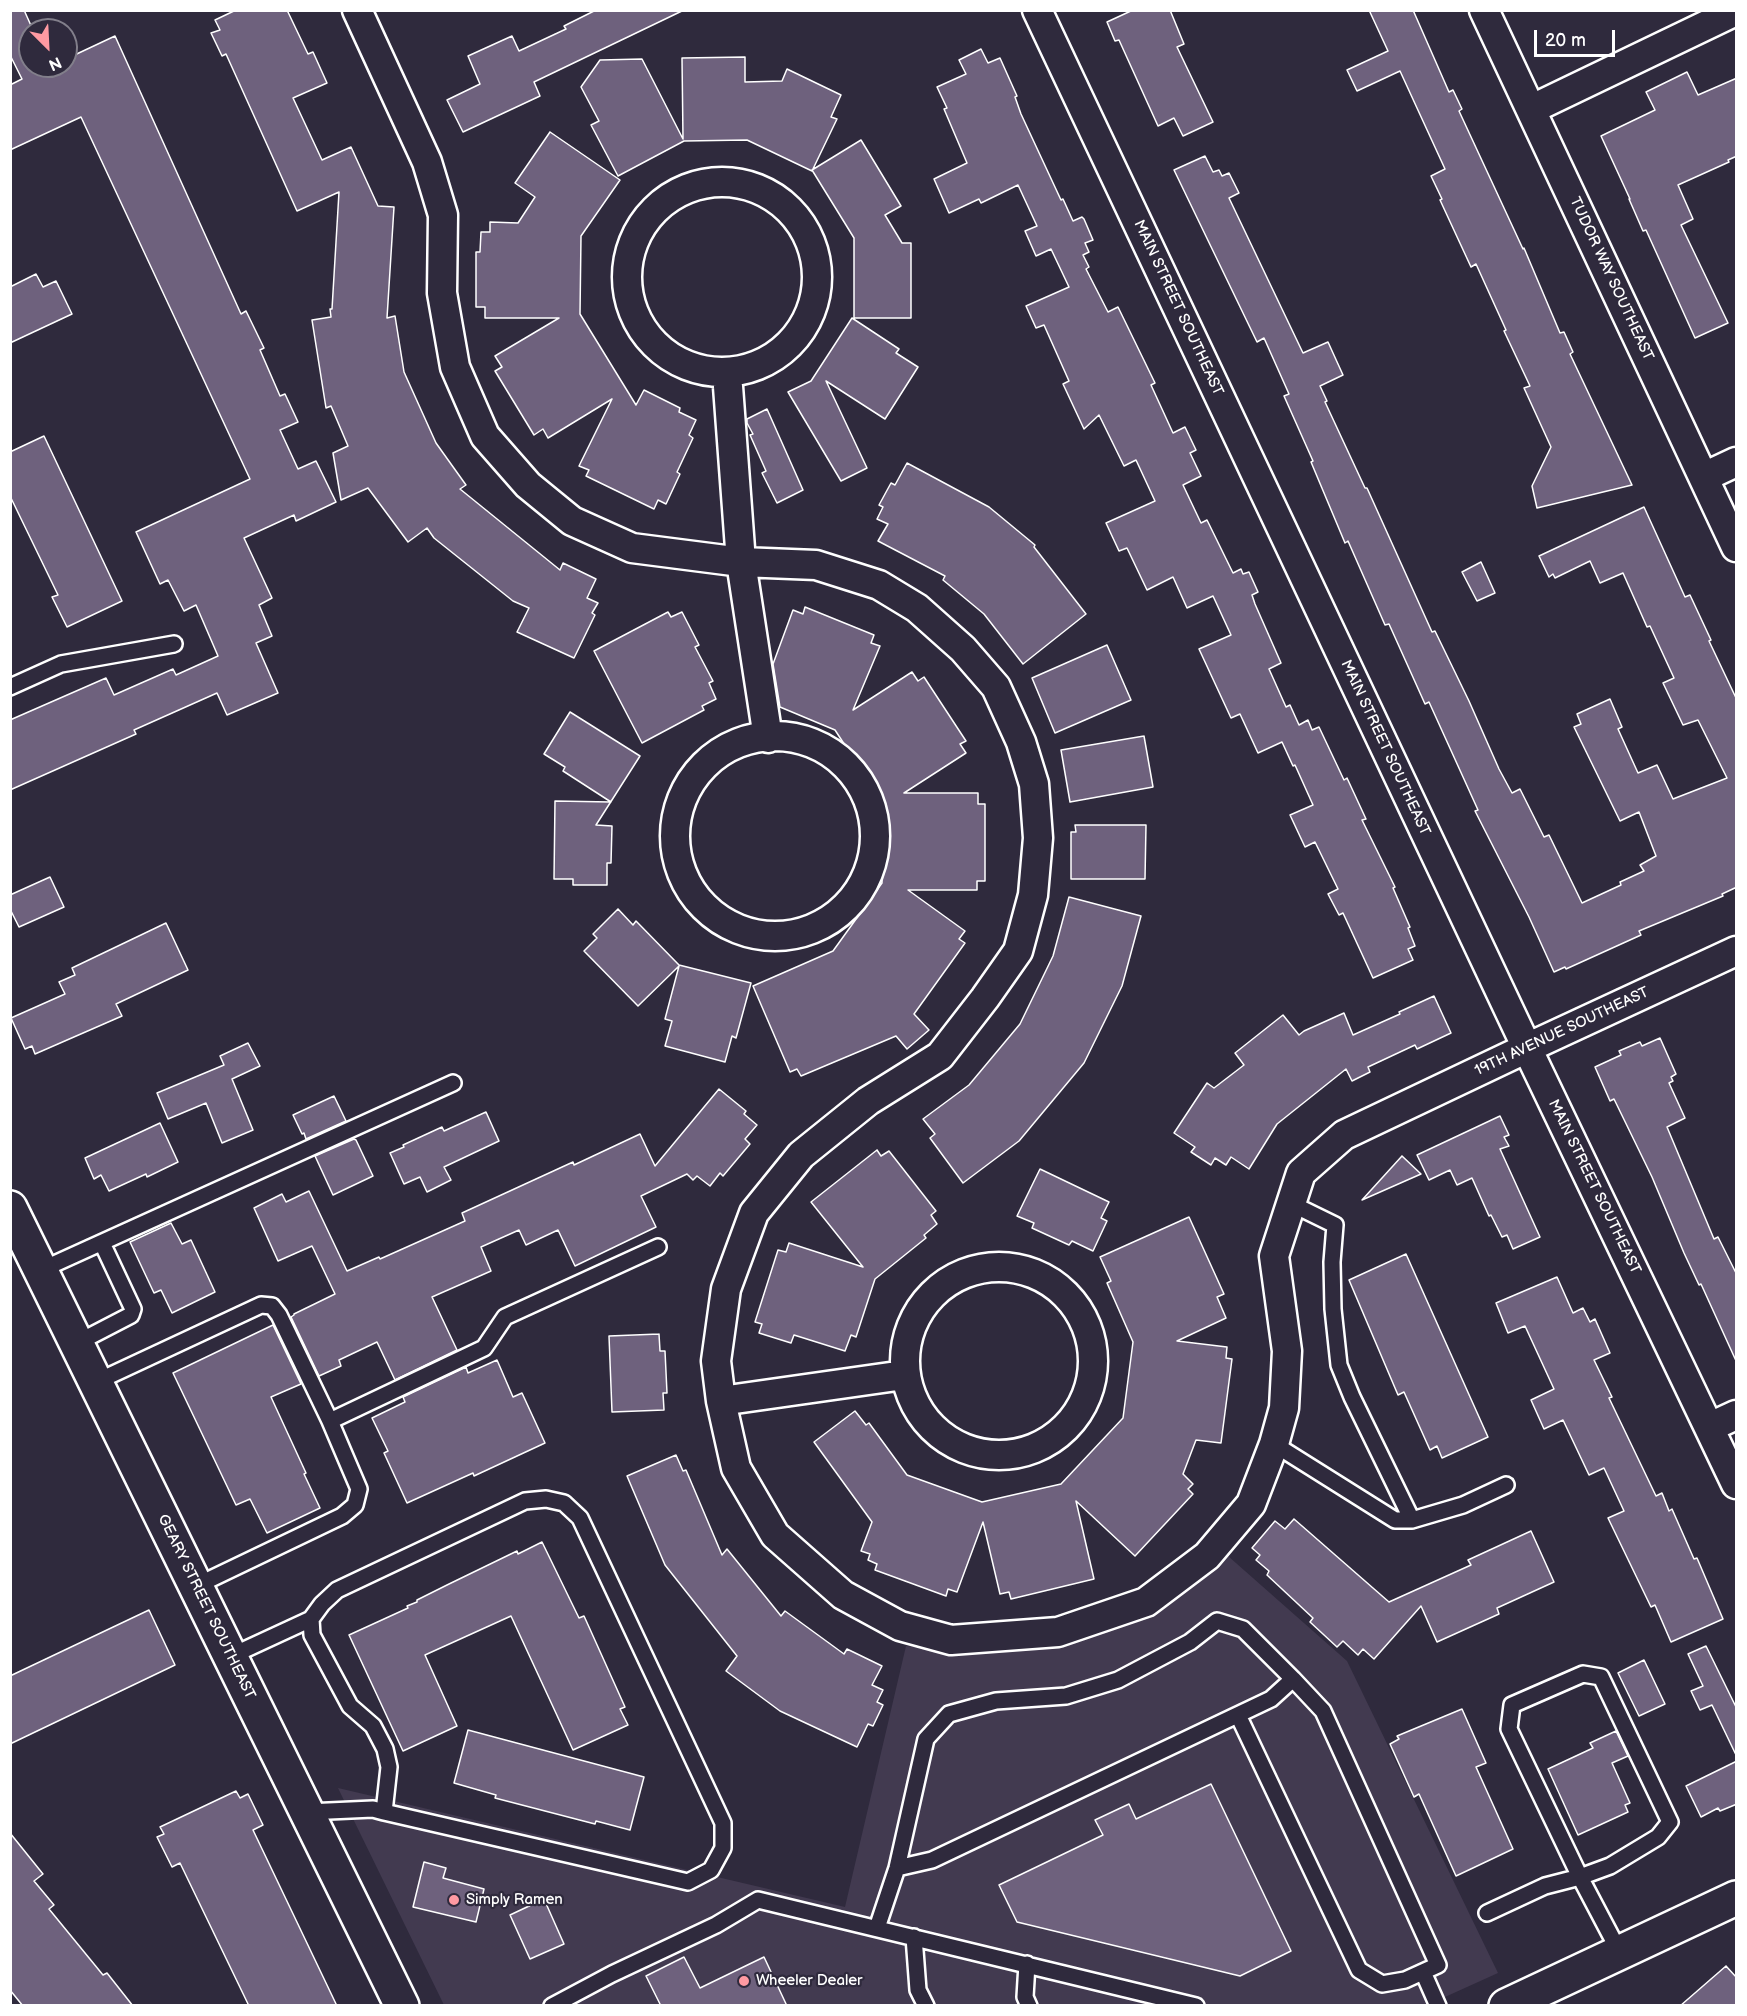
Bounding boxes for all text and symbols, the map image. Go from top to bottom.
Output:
north arrow [18,18,78,78]
scale bar [1537,18,1618,56]
text: 20 m [1545,30,1586,51]
text: N [45,52,64,74]
street label: TUDOR WAY SOUTHEAST [1565,194,1657,364]
street label: MAIN STREET SOUTHEAST [1129,217,1227,399]
street label: MAIN STREET SOUTHEAST [1336,657,1434,839]
street label: 19TH AVENUE SOUTHEAST [1472,984,1652,1080]
street label: MAIN STREET SOUTHEAST [1544,1097,1644,1277]
street label: GEARY STREET SOUTHEAST [153,1512,259,1702]
place label: Simply Ramen [466,1891,563,1909]
marker: Simply Ramen [447,1893,461,1907]
place label: Wheeler Dealer [756,1972,862,1990]
marker: Wheeler Dealer [737,1974,751,1988]

